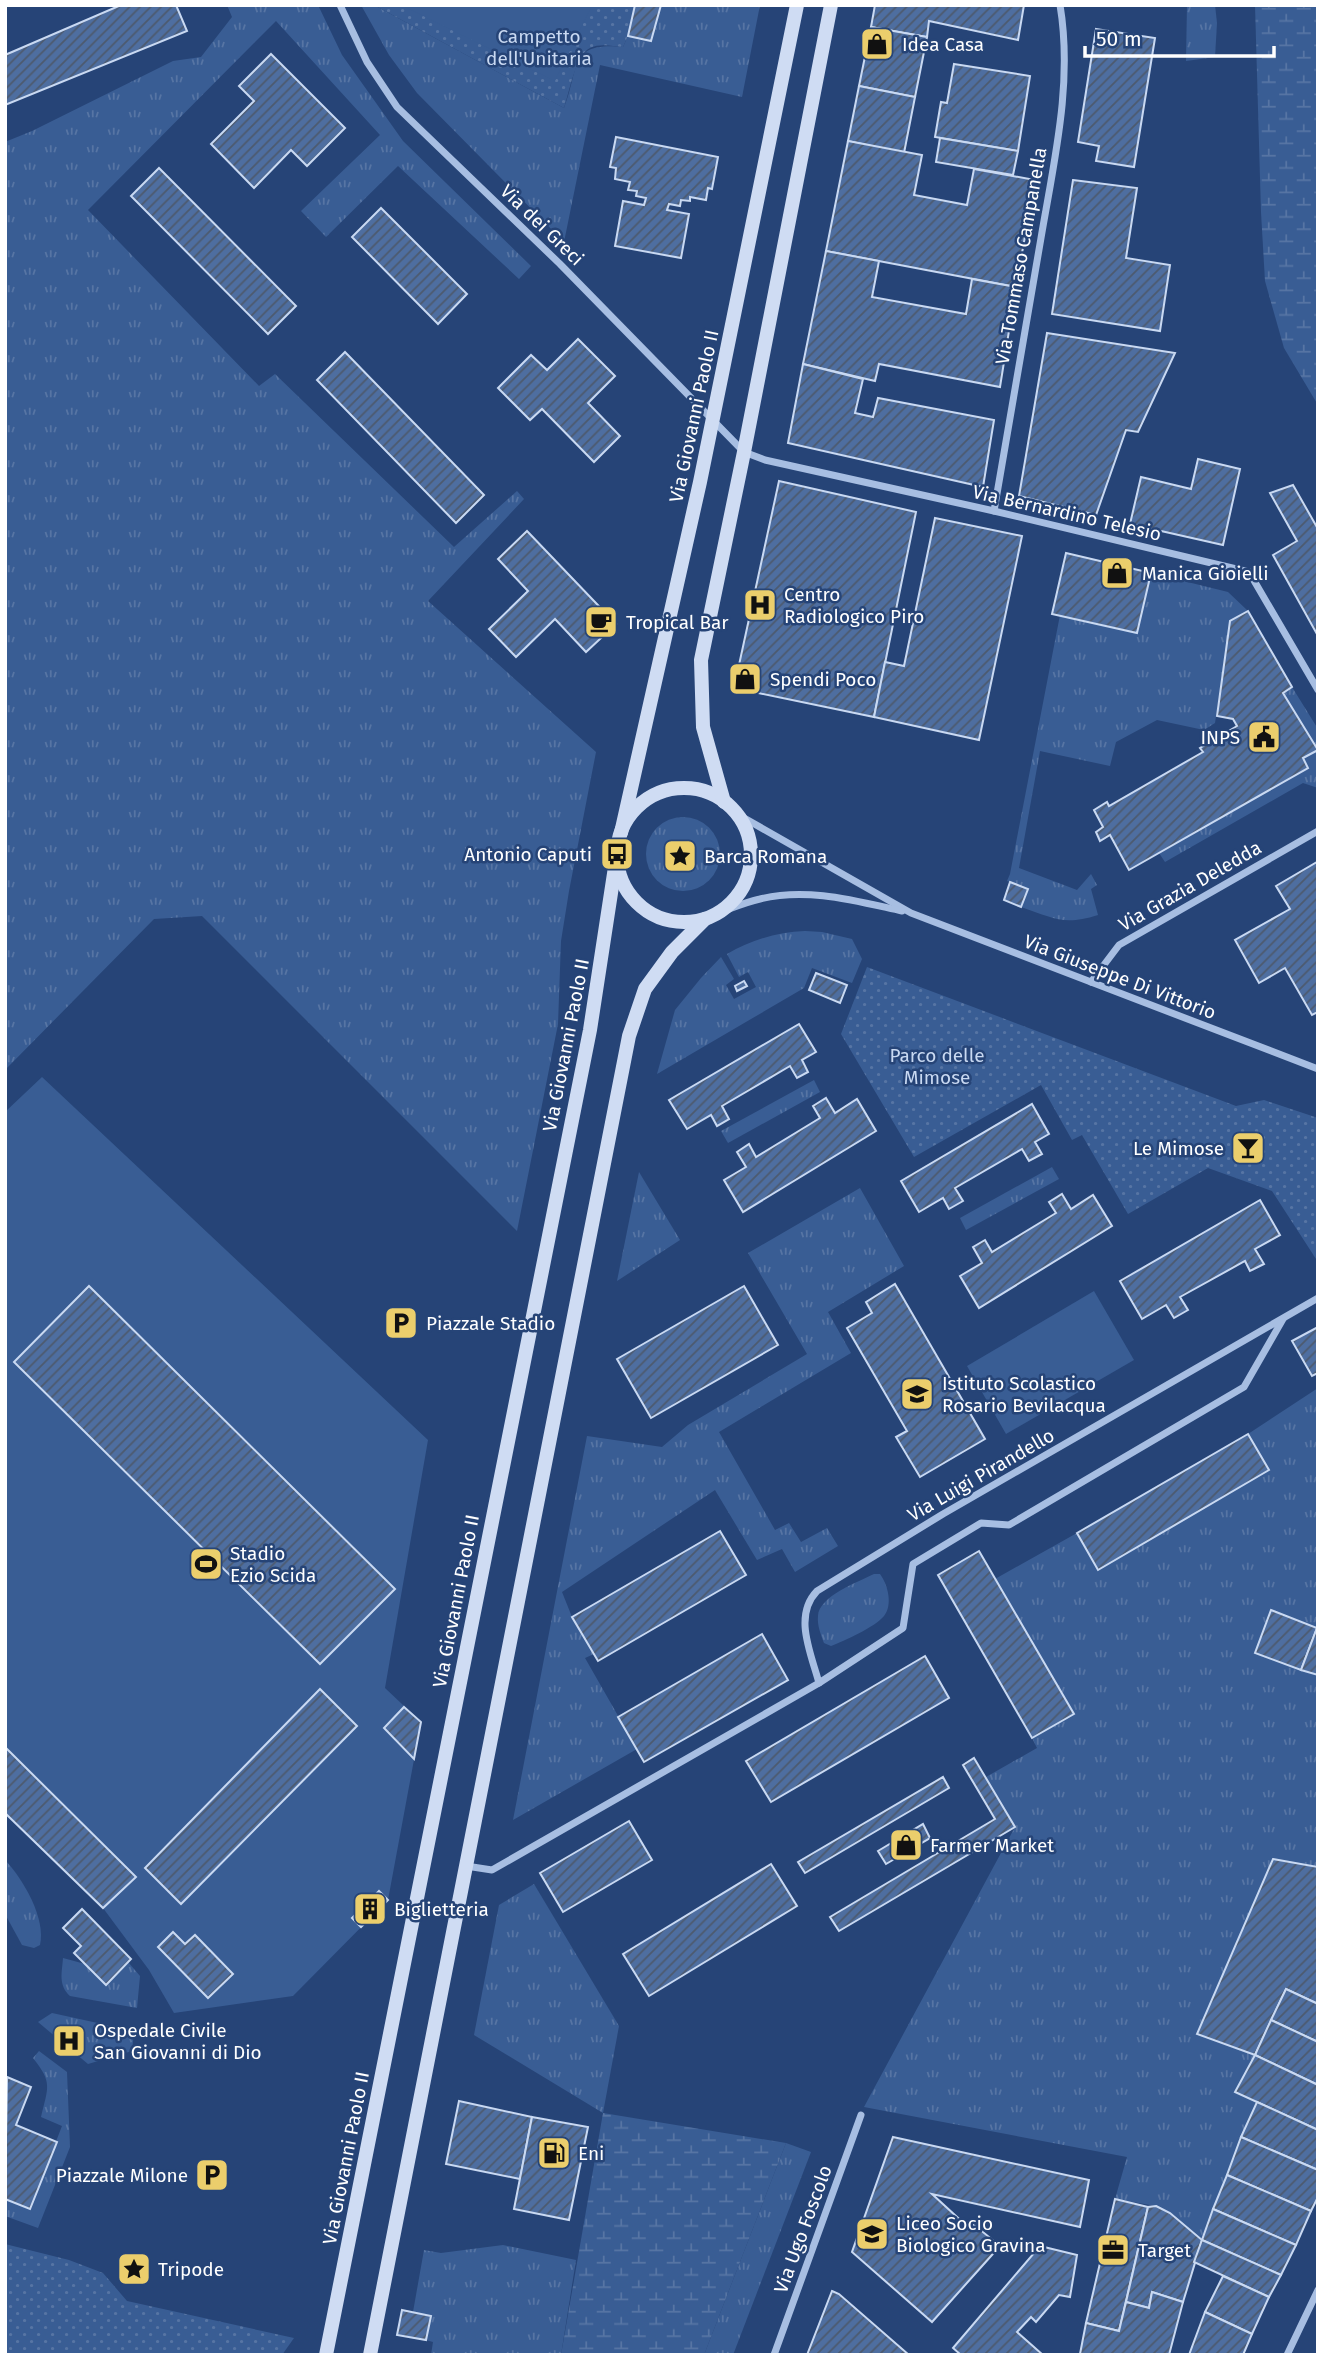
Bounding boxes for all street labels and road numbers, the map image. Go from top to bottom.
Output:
street label: Via Tommaso Campanella [991,146,1051,366]
street label: Via dei Greci [496,180,588,270]
street label: Via Giovanni Paolo II [664,328,724,504]
street label: Via Bernardino Telesio [970,480,1164,546]
street label: Via Grazia Deledda [1115,836,1265,936]
street label: Via Giuseppe Di Vittorio [1021,930,1219,1024]
street label: Via Giovanni Paolo II [538,956,594,1134]
street label: Via Luigi Pirandello [904,1424,1058,1526]
street label: Via Giovanni Paolo II [428,1512,484,1690]
street label: Via Giovanni Paolo II [318,2069,374,2247]
street label: Via Ugo Foscolo [769,2162,837,2296]

